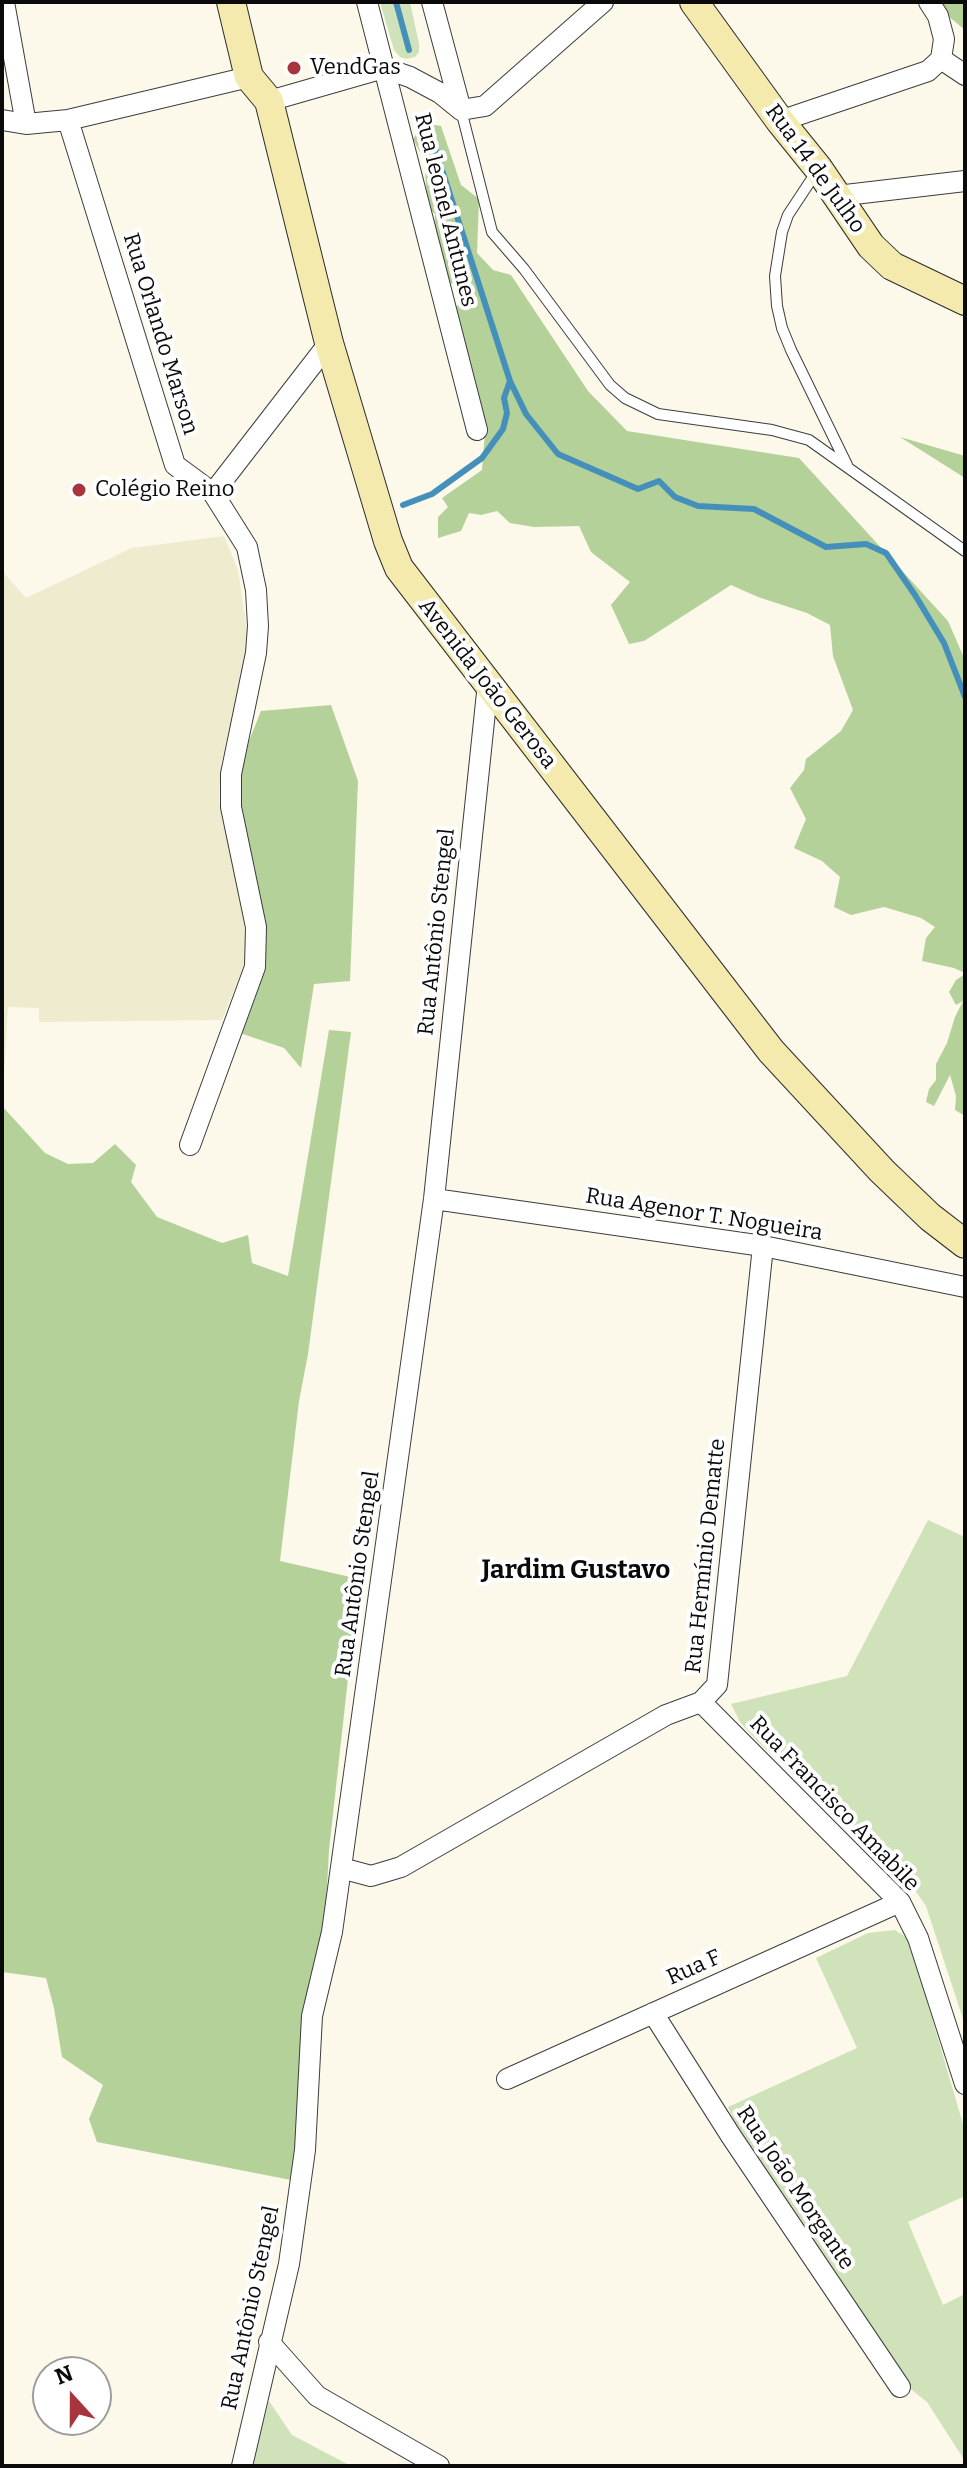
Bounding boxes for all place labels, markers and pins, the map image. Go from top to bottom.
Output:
place label: VendGas [310,55,401,81]
marker: VendGas [285,59,303,77]
place label: Colégio Reino [95,477,234,503]
marker: Colégio Reino [70,481,88,499]

